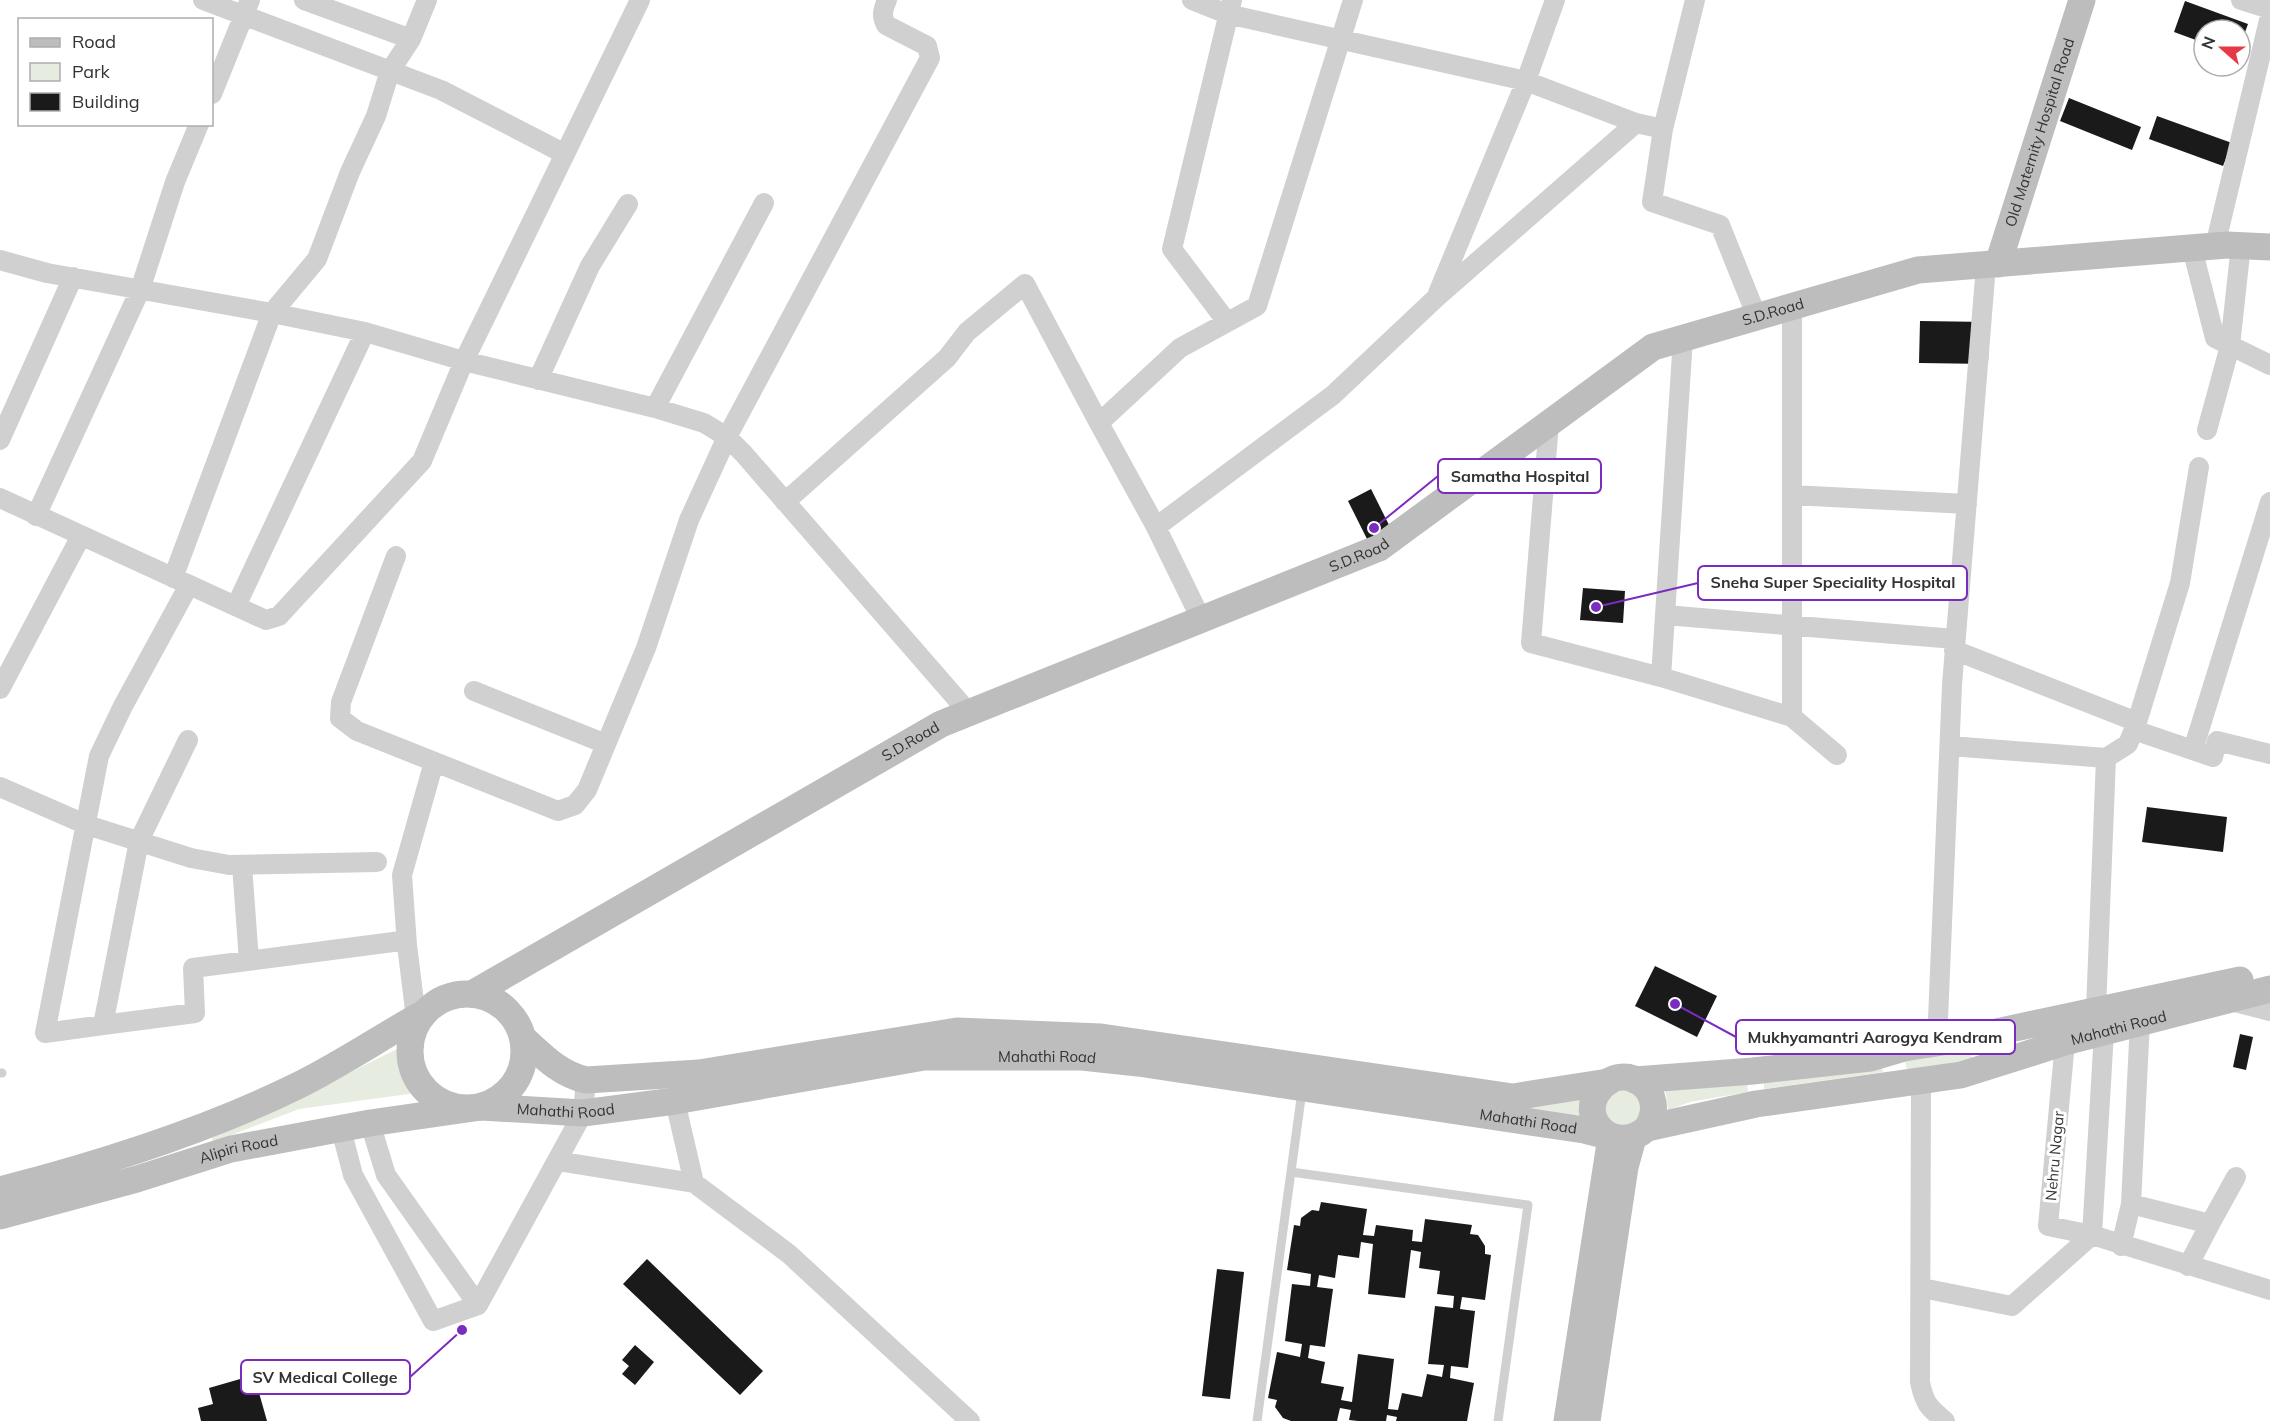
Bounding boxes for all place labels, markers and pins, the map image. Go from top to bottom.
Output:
callout: Samatha Hospital [1438,459,1601,493]
callout: Sneha Super Speciality Hospital [1698,566,1967,600]
callout: Mukhyamantri Aarogya Kendram [1736,1020,2015,1054]
callout: SV Medical College [241,1360,410,1394]

